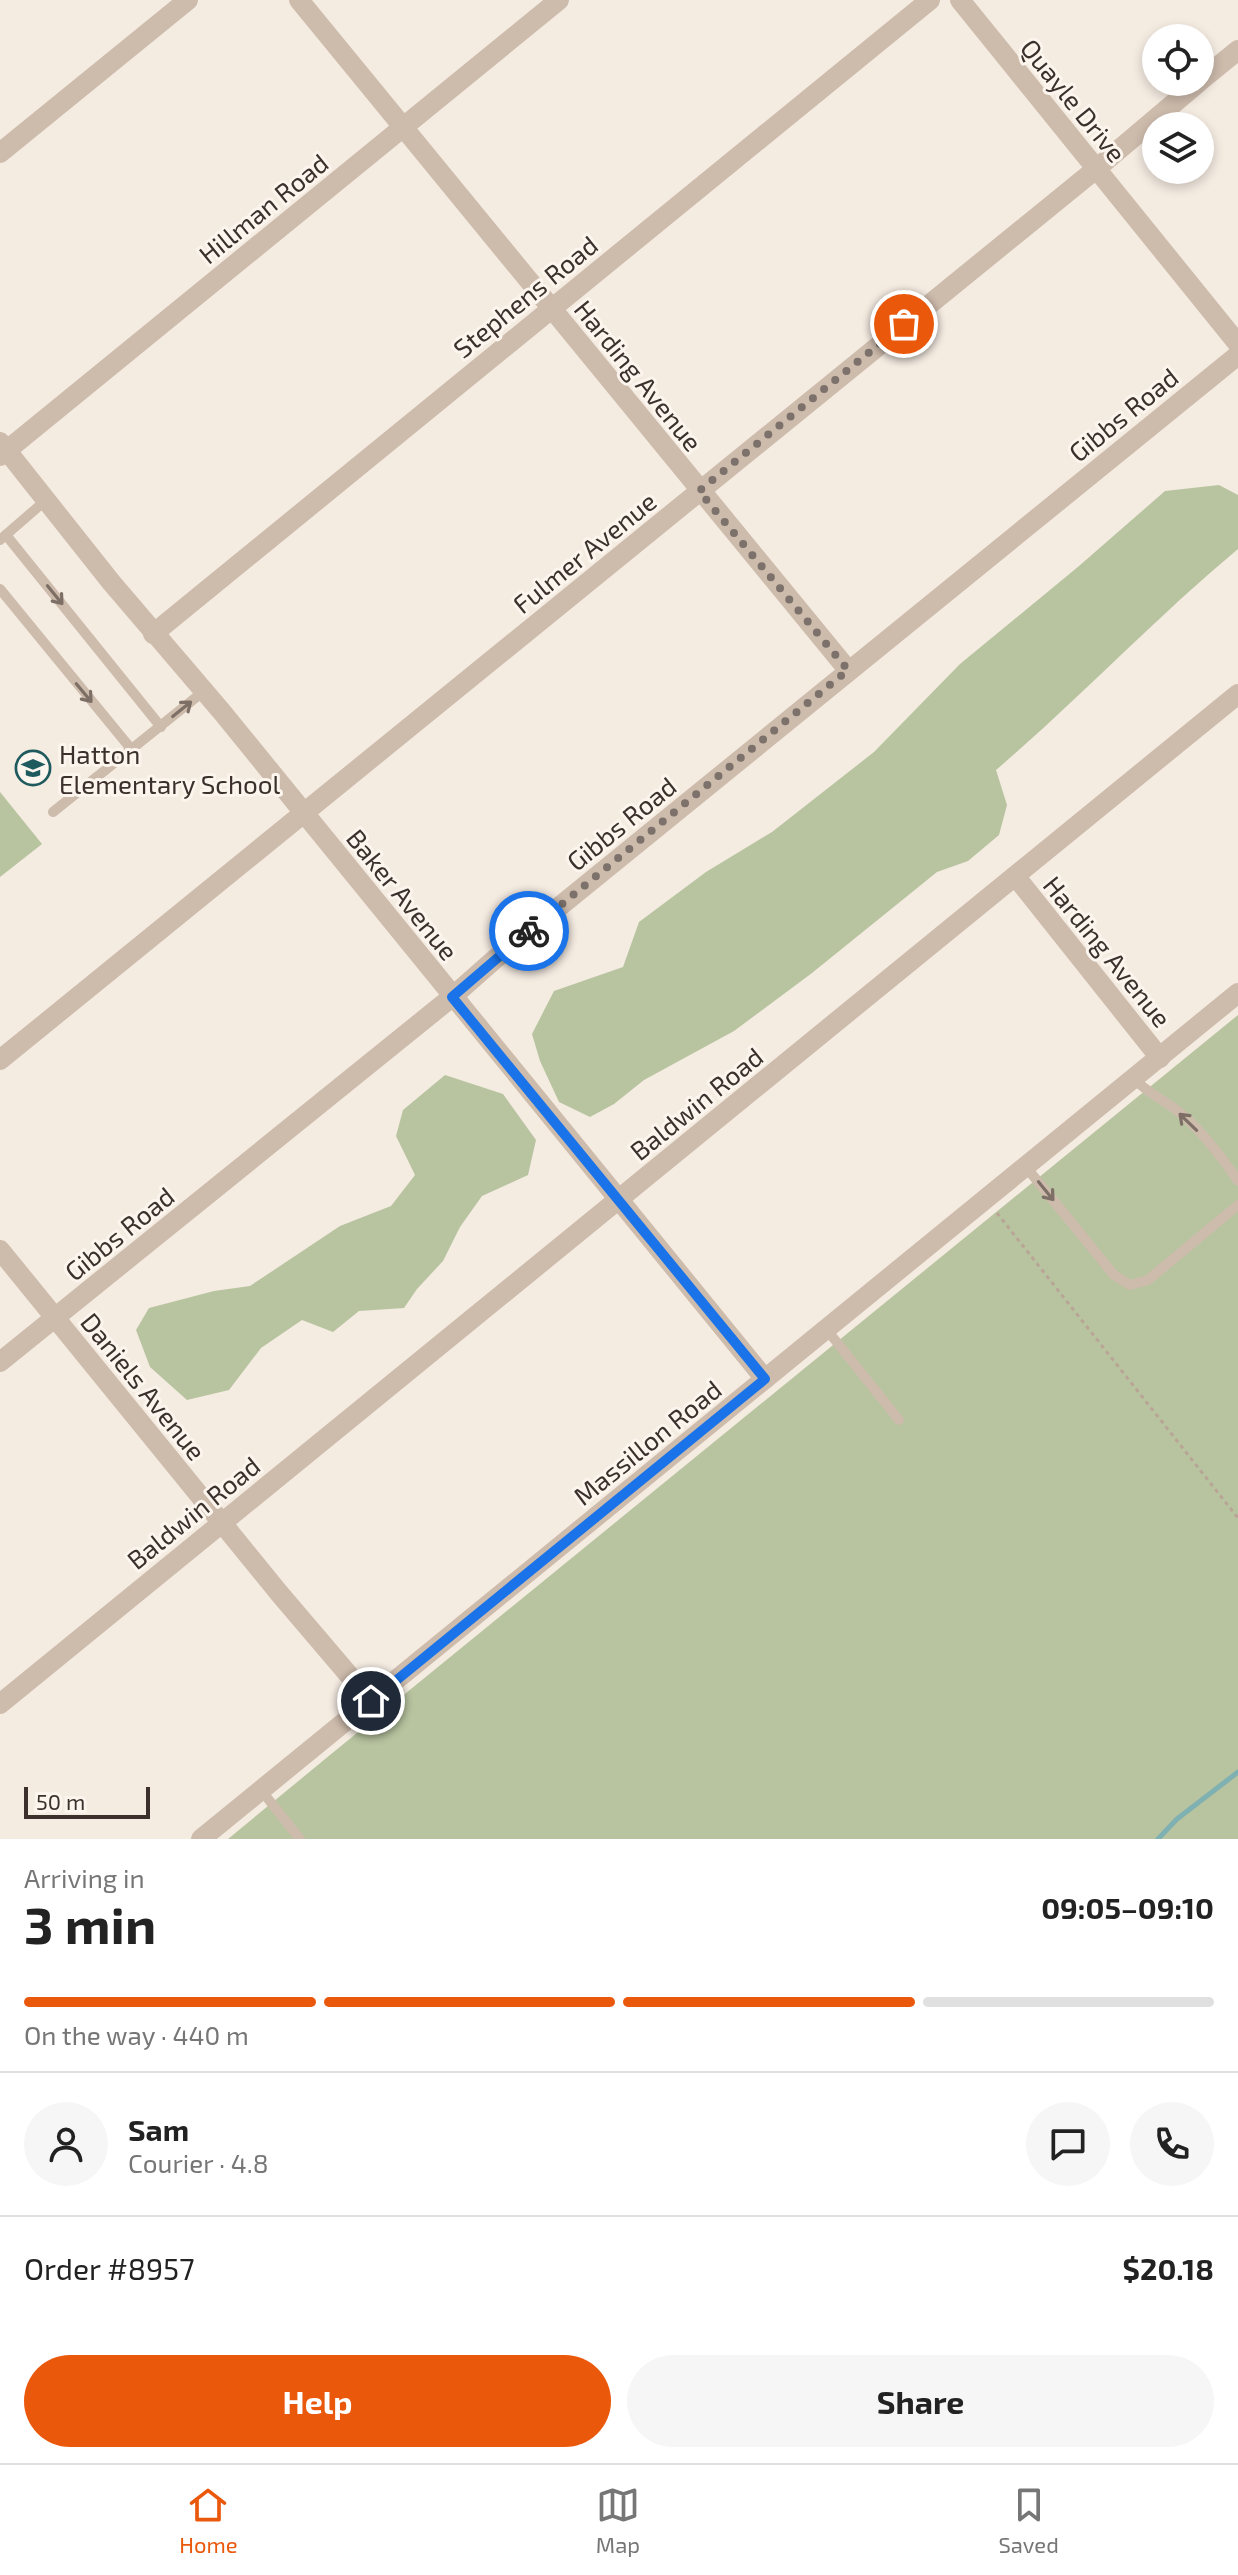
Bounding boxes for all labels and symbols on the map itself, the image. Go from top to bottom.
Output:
street label: Quayle Drive [1015,32,1133,168]
street label: Hillman Road [192,147,334,269]
street label: Stephens Road [447,228,603,364]
pin [870,290,938,358]
street label: Harding Avenue [569,293,709,457]
street label: Gibbs Road [1062,361,1184,467]
street label: Fulmer Avenue [506,485,662,619]
one-way arrow [46,584,64,605]
one-way arrow [75,682,93,703]
one-way arrow [171,700,192,718]
place label: Hatton Elementary School [59,738,281,799]
school or university icon: Hatton Elementary School [14,749,52,787]
street label: Gibbs Road [560,770,682,876]
street label: Baker Avenue [341,822,465,966]
street label: Harding Avenue [1038,869,1178,1033]
courier [489,891,569,971]
street label: Baldwin Road [623,1040,769,1166]
one-way arrow [1178,1112,1198,1131]
street label: Gibbs Road [58,1180,180,1286]
one-way arrow [1037,1180,1054,1201]
street label: Daniels Avenue [75,1306,213,1466]
street label: Massillon Road [567,1373,727,1511]
street label: Baldwin Road [120,1449,266,1575]
pin [337,1667,405,1735]
scale bar [24,1783,150,1819]

